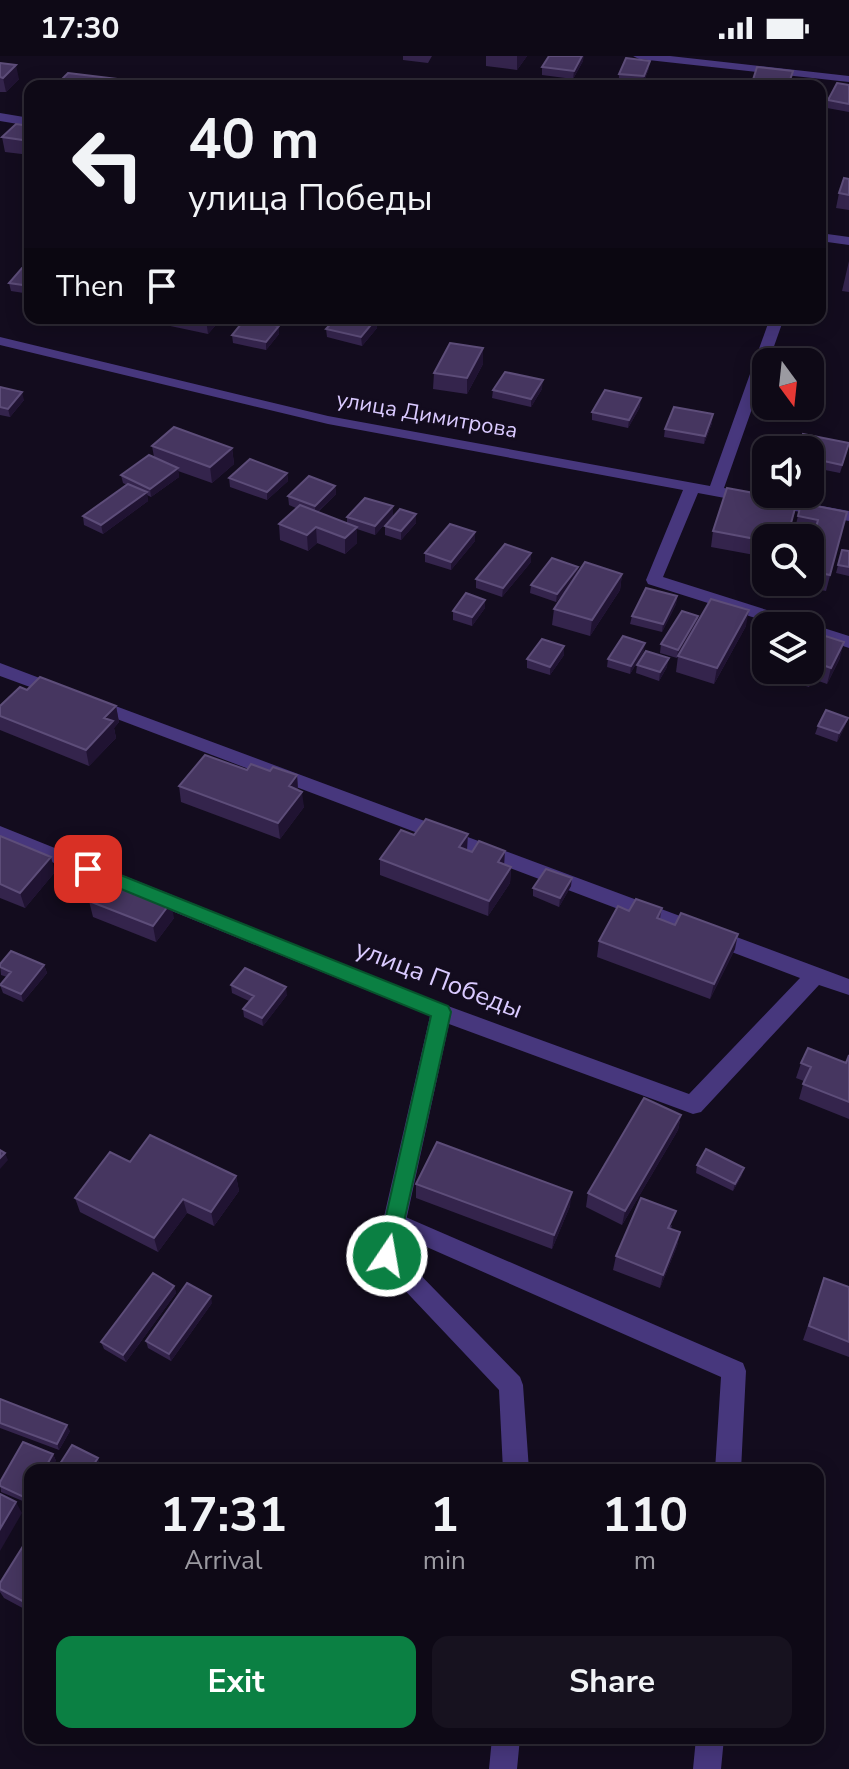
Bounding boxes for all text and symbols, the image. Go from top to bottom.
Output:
text: 17:30 [40,8,119,49]
text: 40 m [188,101,319,178]
icon: left [56,112,160,216]
text: улица Победы [188,174,433,223]
icon: arrive [140,264,184,308]
text: Then [56,266,124,307]
north arrow [752,348,824,420]
map controls [752,348,824,684]
street label: улица Димитрова [334,384,520,446]
button: sound [752,436,824,508]
button: search [752,524,824,596]
button: layers [752,612,824,684]
pin [54,835,122,903]
icon: arrive [66,847,110,891]
street label: улица Победы [350,931,528,1027]
position arrow [345,1214,429,1298]
text: 17:31 [160,1482,287,1548]
text: 1 [430,1482,459,1548]
text: 110 [602,1482,688,1548]
text: Arrival [184,1543,263,1578]
text: min [423,1543,466,1578]
text: m [634,1543,656,1578]
button: Exit [56,1636,416,1728]
button: Share [432,1636,792,1728]

